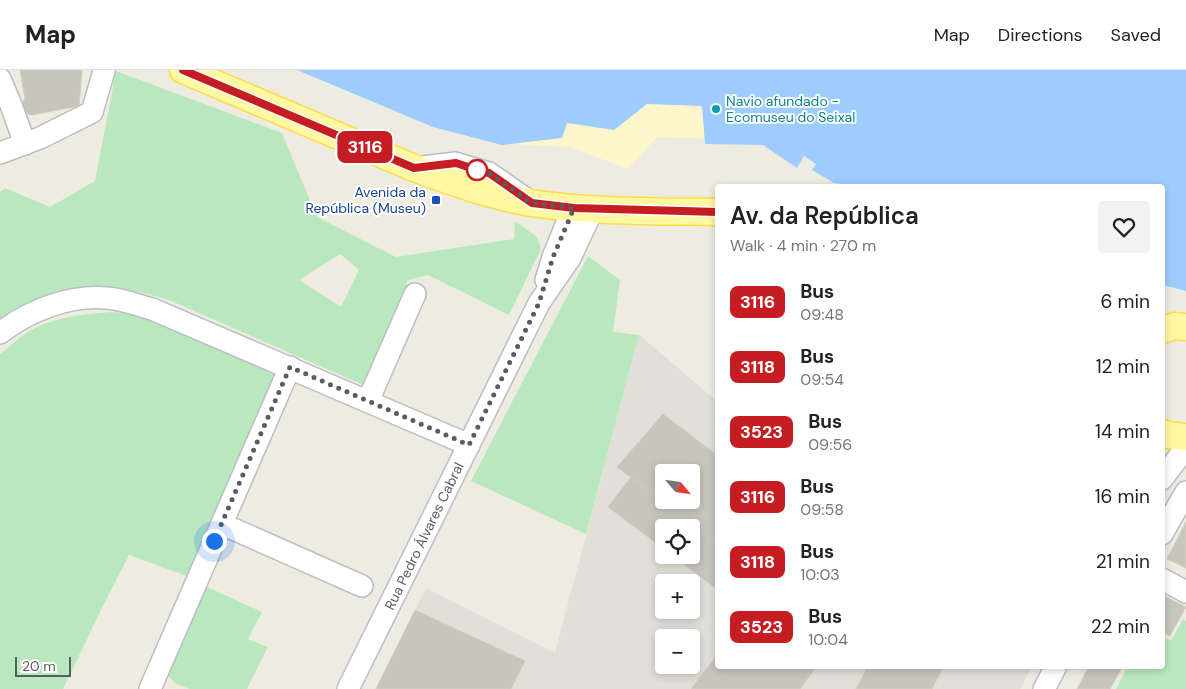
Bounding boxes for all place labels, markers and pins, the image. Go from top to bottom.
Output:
place label: Navio afundado - Ecomuseu do Seixal [726,92,855,126]
marker: Navio afundado - Ecomuseu do Seixal [710,103,722,115]
unlabelled marker [466,159,488,181]
place label: Avenida da República (Museu) [306,183,426,217]
marker: Avenida da República (Museu) [430,194,442,206]

